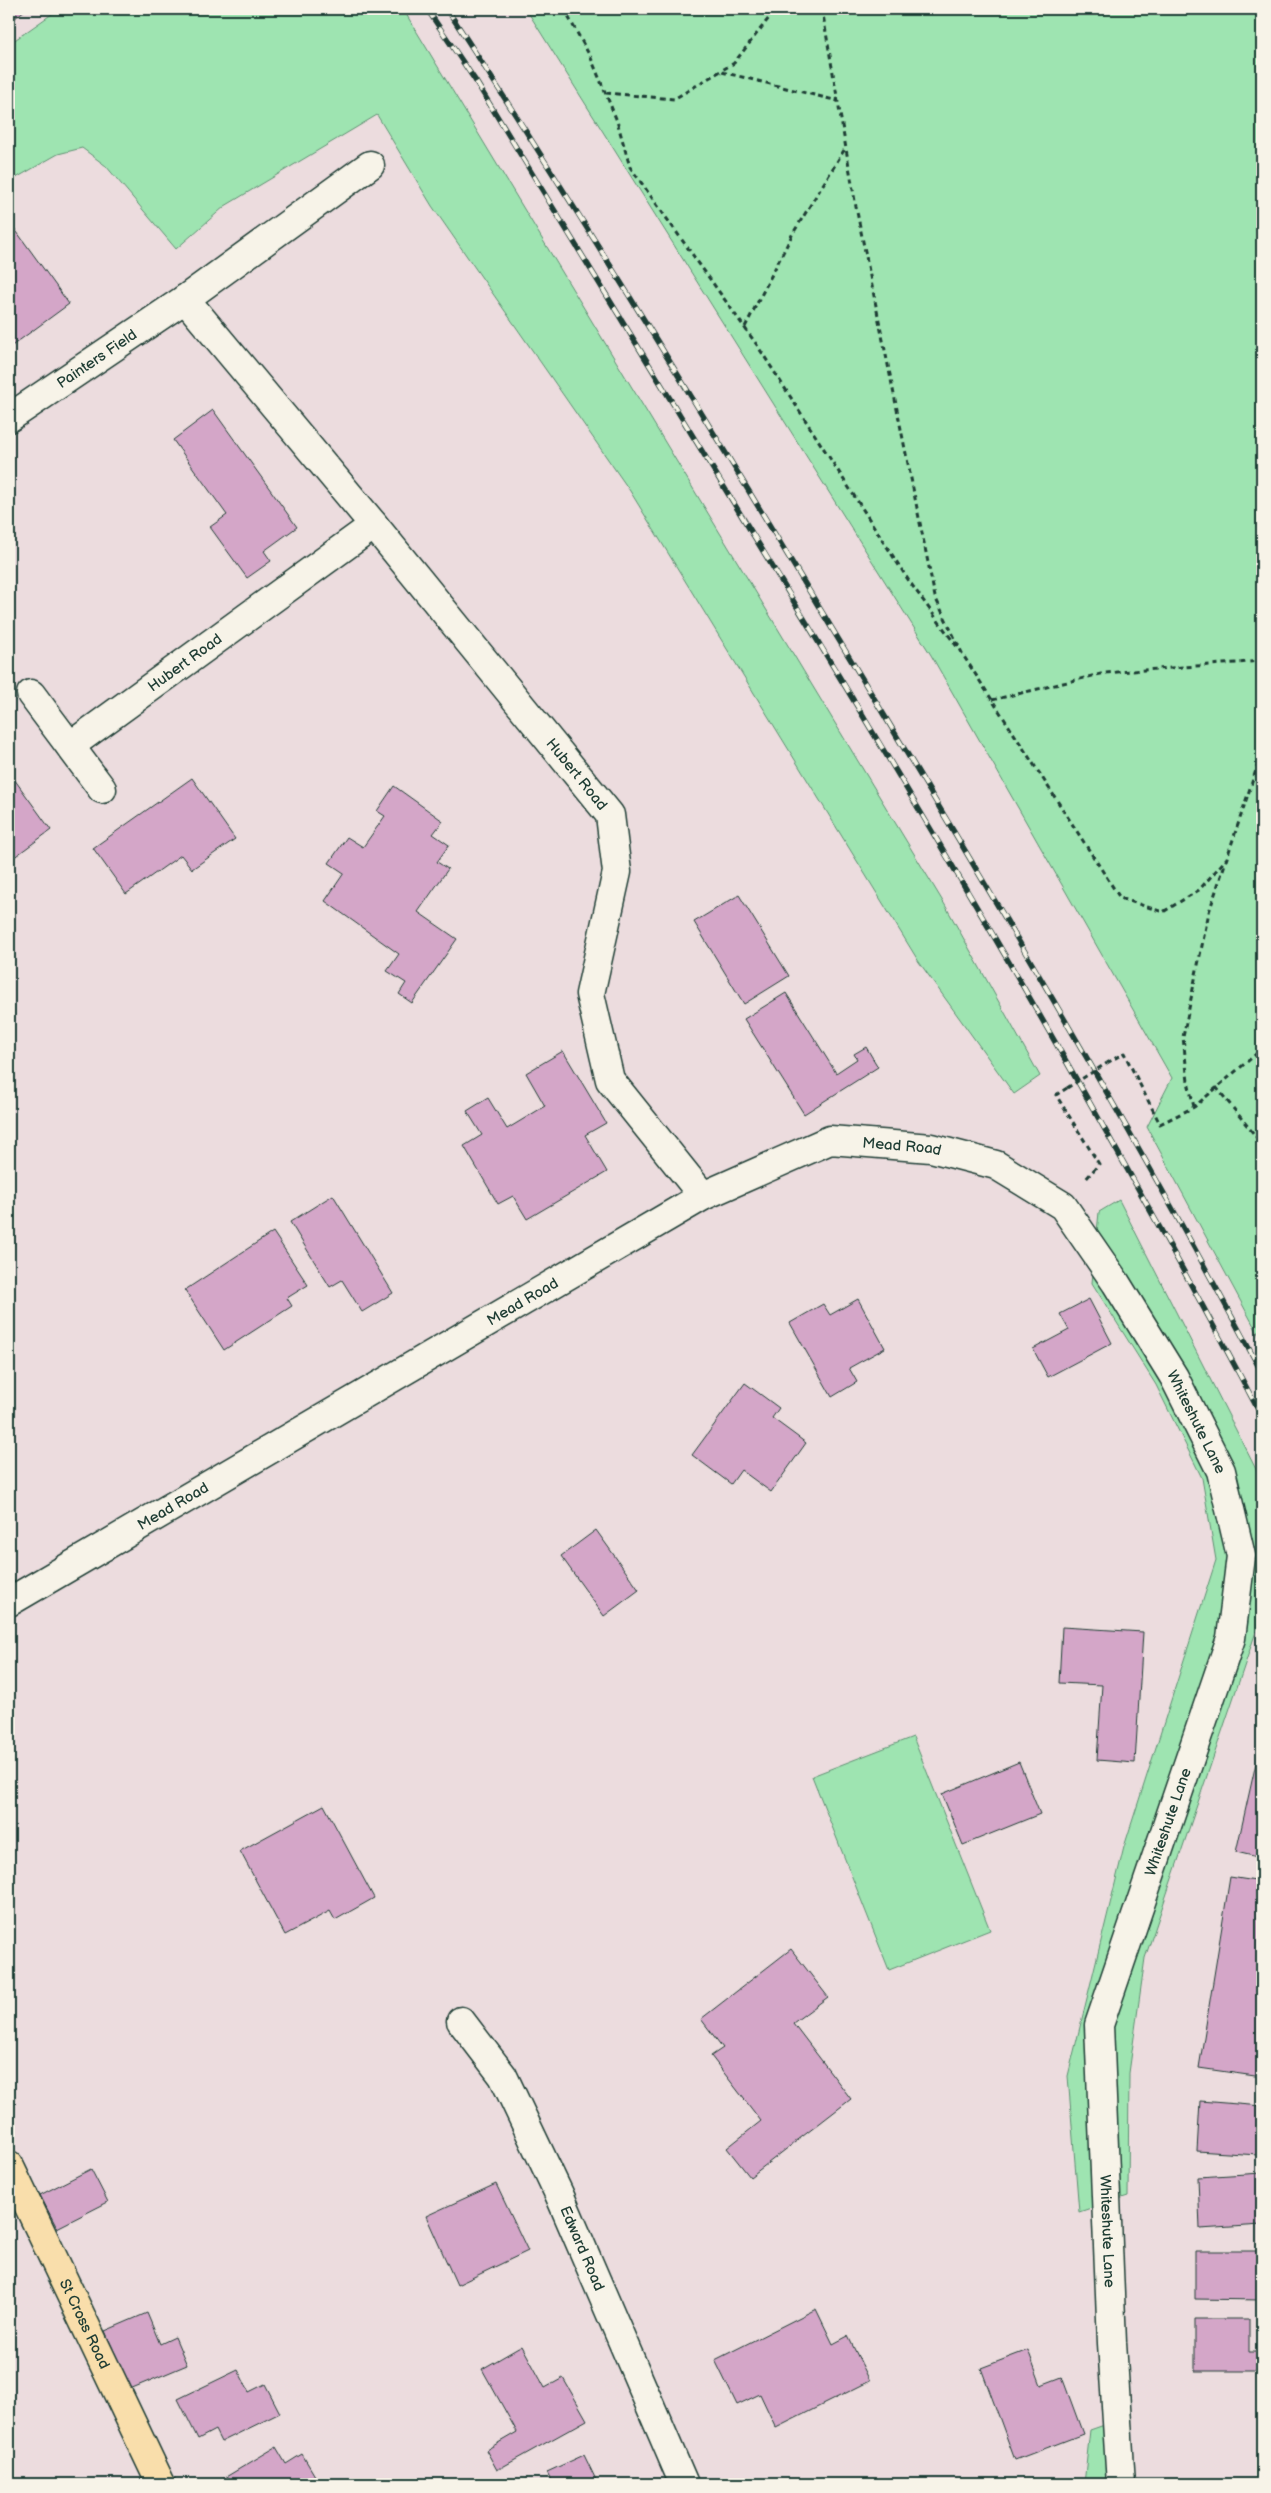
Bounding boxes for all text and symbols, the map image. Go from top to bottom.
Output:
street label: Painters Field [53,325,141,393]
street label: Hubert Road [144,630,226,696]
street label: Hubert Road [542,735,611,814]
street label: Mead Road [862,1134,943,1160]
street label: Mead Road [484,1274,562,1330]
street label: Whiteshute Lane [1162,1367,1230,1477]
street label: Mead Road [134,1478,212,1535]
street label: Whiteshute Lane [1141,1766,1196,1879]
street label: Whiteshute Lane [1095,2174,1119,2288]
street label: Edward Road [555,2203,609,2294]
street label: St Cross Road [55,2276,114,2372]

